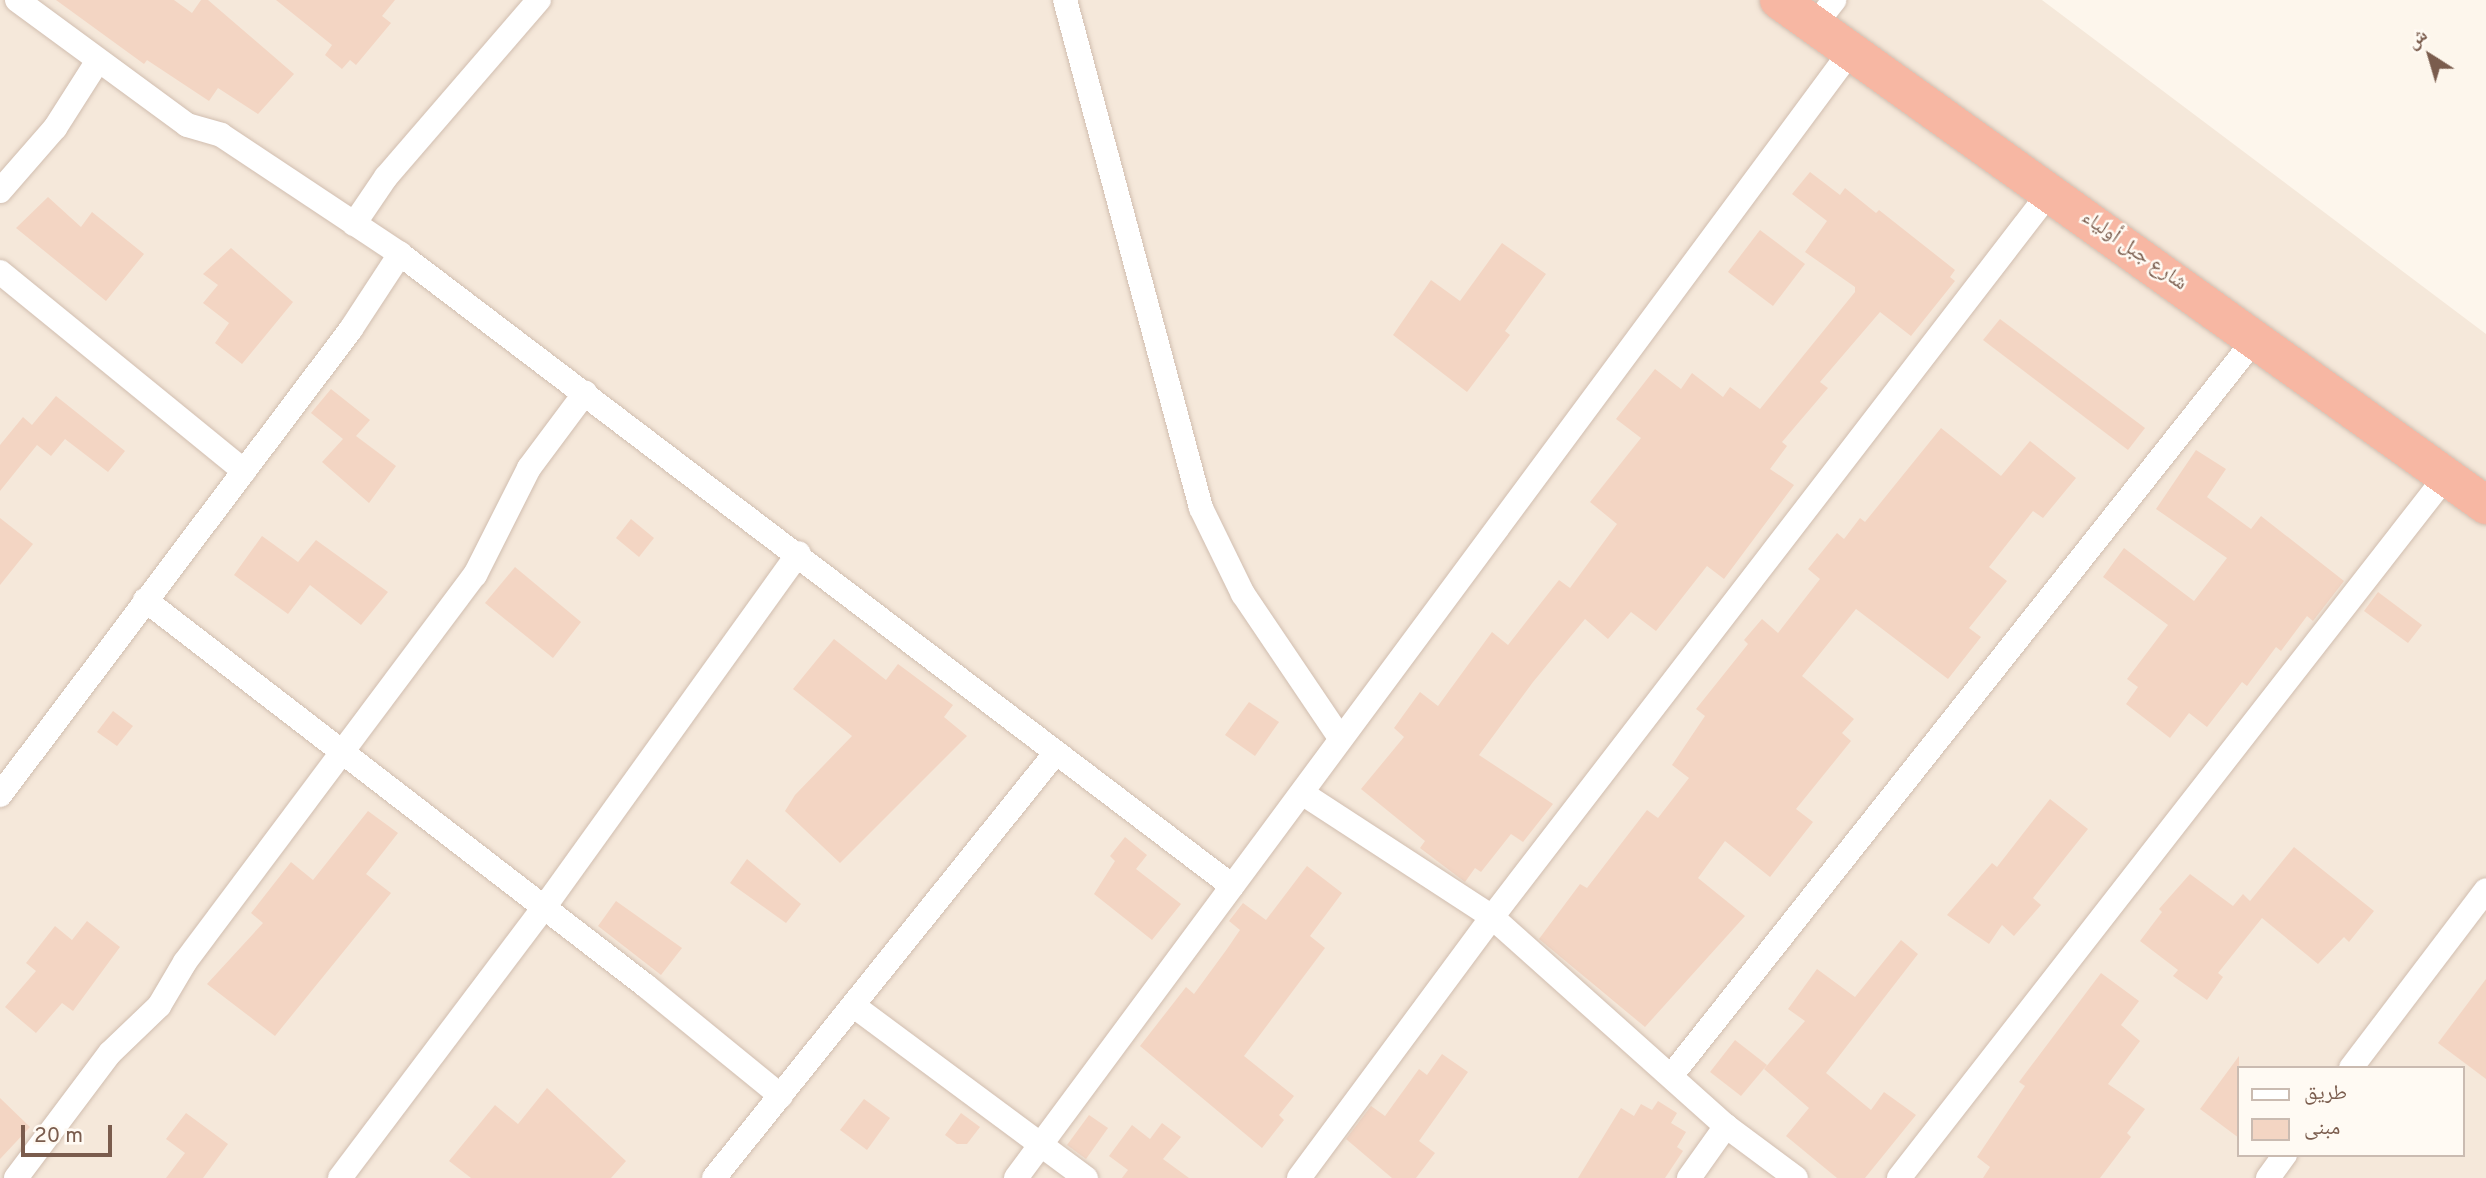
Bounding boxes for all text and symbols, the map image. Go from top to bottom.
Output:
north arrow [2395,21,2465,91]
text: ش [2402,24,2433,55]
street label: شارع جبل أولياء [2076,205,2192,297]
legend [2238,1066,2465,1157]
text: طريق [2304,1080,2347,1107]
scale bar [24,1112,116,1156]
text: مبنى [2304,1115,2340,1142]
text: 20 m [34,1123,83,1150]

